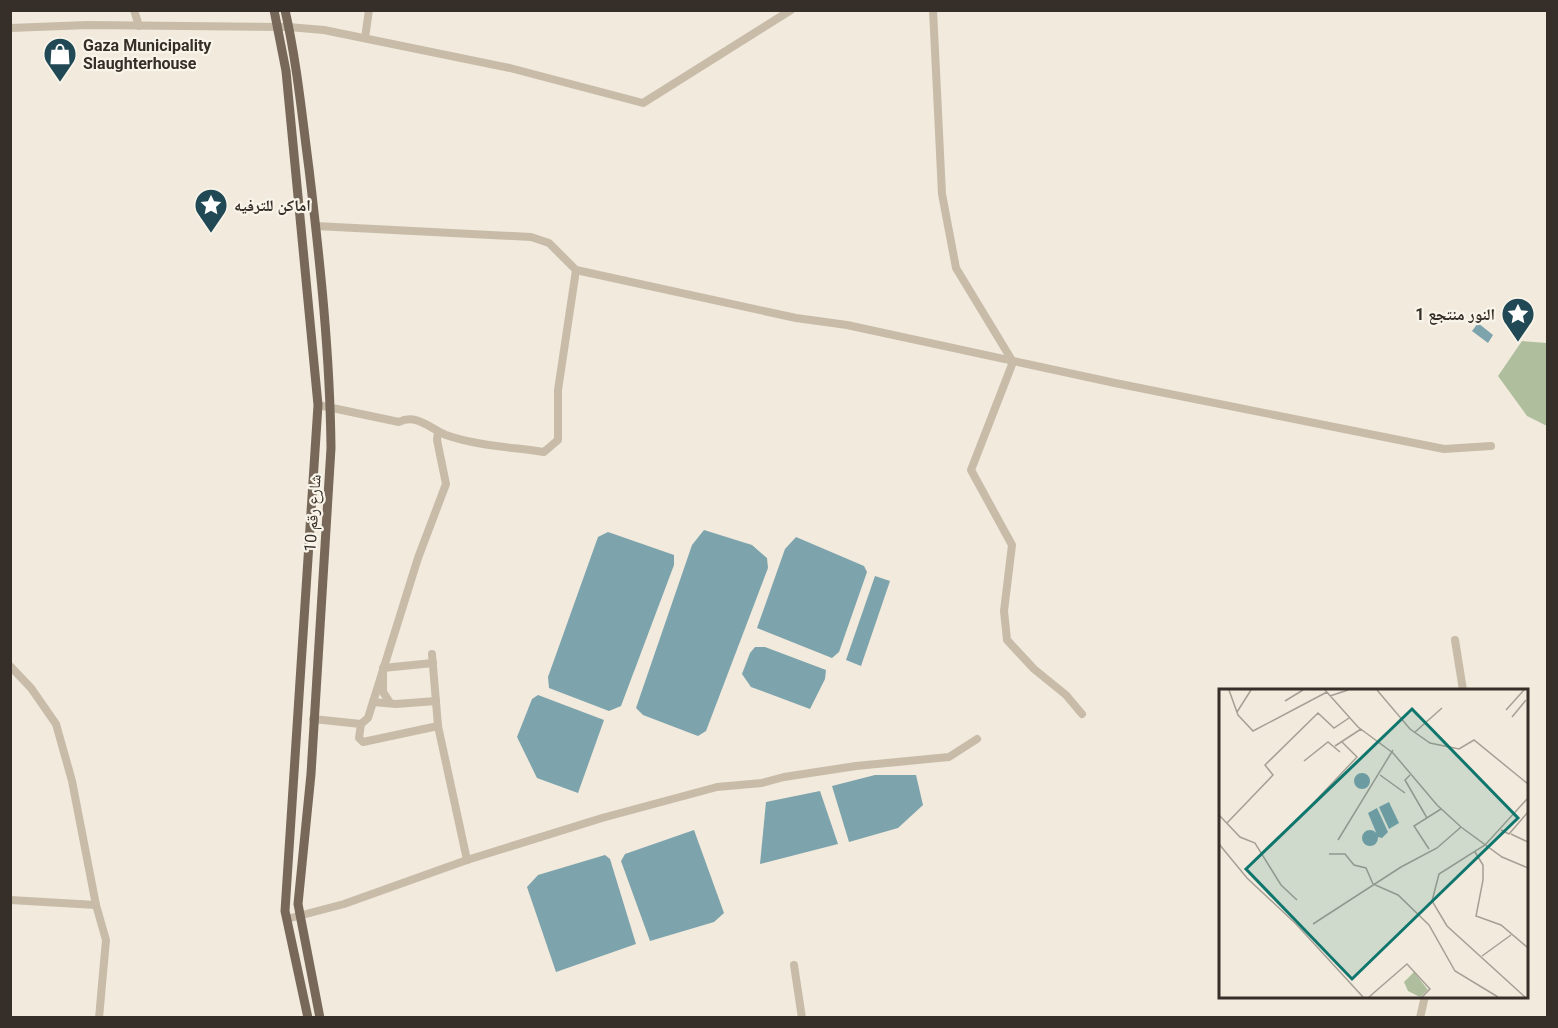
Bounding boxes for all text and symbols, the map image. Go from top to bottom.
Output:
shop icon: Gaza Municipality Slaughterhouse [42,36,78,83]
place label: Gaza Municipality Slaughterhouse [83,36,212,73]
place icon: اماكن للترفيه [193,187,229,234]
place label: اماكن للترفيه [234,196,311,215]
place icon: 1 النور منتجع [1500,296,1536,343]
place label: 1 النور منتجع [1415,305,1495,325]
street label: شارع رقم 10 [300,474,326,553]
inset map [1219,689,1528,998]

